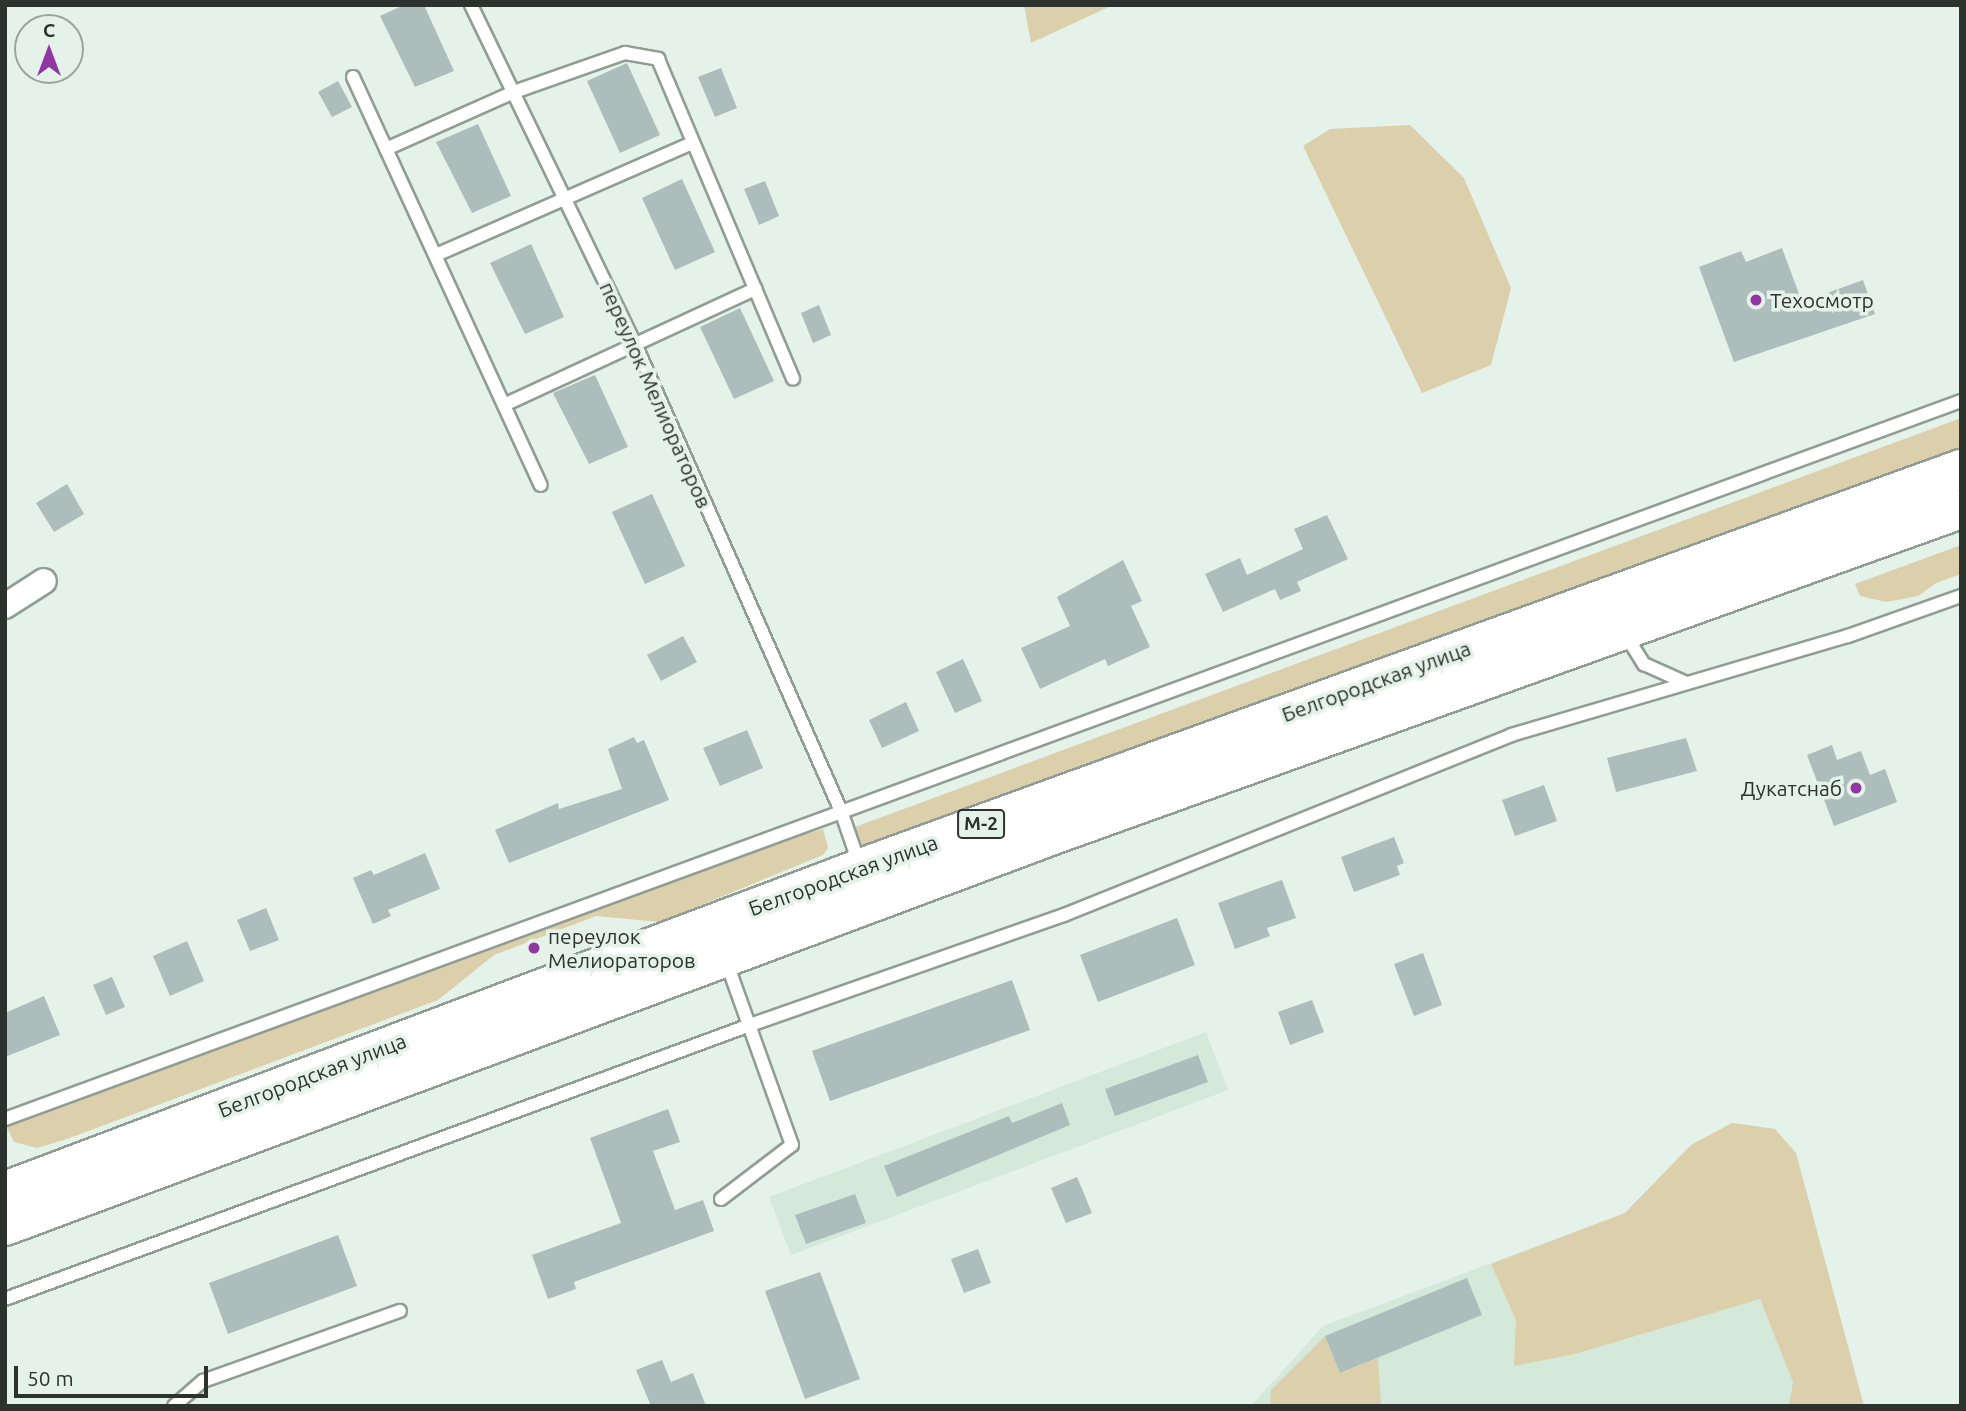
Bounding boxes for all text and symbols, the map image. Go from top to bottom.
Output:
north arrow [14,14,84,84]
text: С [43,19,55,41]
street label: переулок Мелиораторов [595,278,717,512]
place label: Техосмотр [1770,287,1874,313]
marker: Техосмотр [1748,292,1764,308]
street label: Белгородская улица [1278,635,1474,727]
place label: Дукатснаб [1741,775,1842,801]
marker: Дукатснаб [1848,780,1864,796]
road number: М-2 [956,808,1006,839]
street label: Белгородская улица [745,829,941,921]
place label: переулок Мелиораторов [548,923,696,973]
marker: переулок Мелиораторов [526,940,542,956]
street label: Белгородская улица [214,1028,410,1122]
scale bar [18,1352,212,1396]
text: 50 m [27,1366,74,1390]

